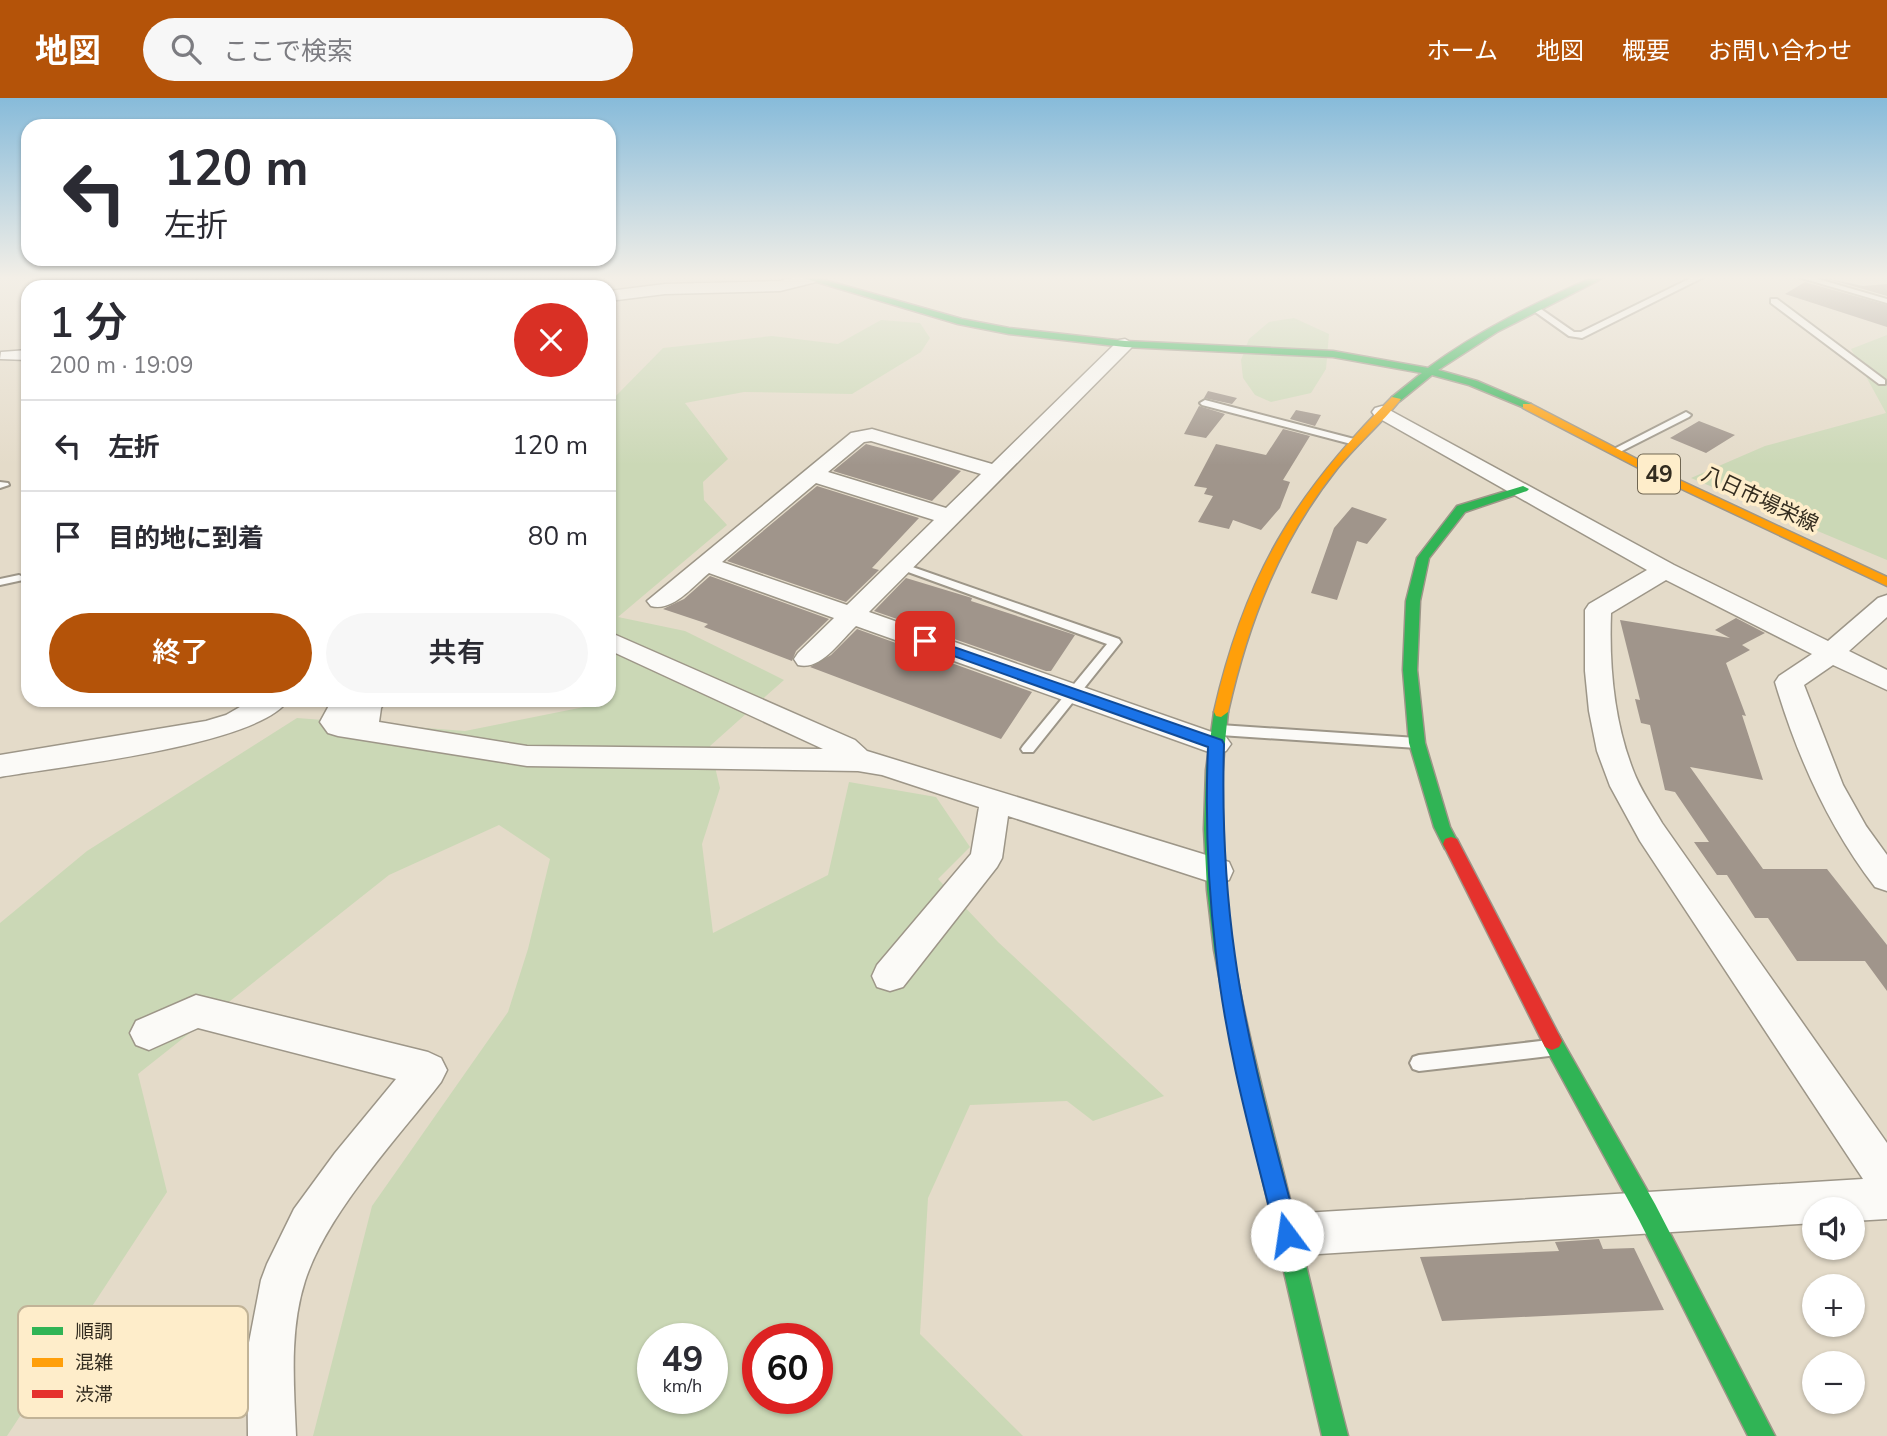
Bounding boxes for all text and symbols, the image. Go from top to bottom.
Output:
search box [143,18,633,81]
text: 地図 [35,29,101,74]
icon: search [167,30,205,68]
text: ここで検索 [223,34,353,69]
text: ホーム [1427,35,1498,67]
text: 地図 [1536,35,1584,67]
text: 概要 [1622,35,1670,67]
text: お問い合わせ [1708,35,1852,67]
text: 120 m [164,135,308,202]
icon: left [49,147,140,238]
text: 左折 [164,204,228,247]
text: 1 分 [49,295,127,352]
button: close [514,303,588,377]
text: 200 m · 19:09 [49,350,194,381]
icon: left [49,427,87,465]
text: 120 m [512,428,588,463]
text: 左折 [108,430,160,465]
road number: 49 [1638,454,1680,494]
street label: 八日市場栄線 [1697,460,1823,538]
icon: arrive [49,518,87,556]
text: 80 m [528,519,588,554]
text: 目的地に到着 [108,521,264,556]
pin [895,611,955,671]
button: 終了 [49,613,312,693]
button: 共有 [326,613,588,693]
icon: arrive [906,622,944,660]
map controls [1802,1197,1865,1414]
button: sound [1802,1197,1865,1260]
position arrow [1250,1198,1324,1272]
button: + [1802,1274,1865,1337]
legend [18,1306,248,1418]
text: 順調 [75,1319,113,1345]
speed limit sign: 60 [742,1323,833,1414]
text: 49 [661,1336,704,1383]
text: 混雑 [75,1350,113,1376]
button: − [1802,1351,1865,1414]
text: km/h [663,1374,702,1398]
text: 渋滞 [75,1382,113,1408]

